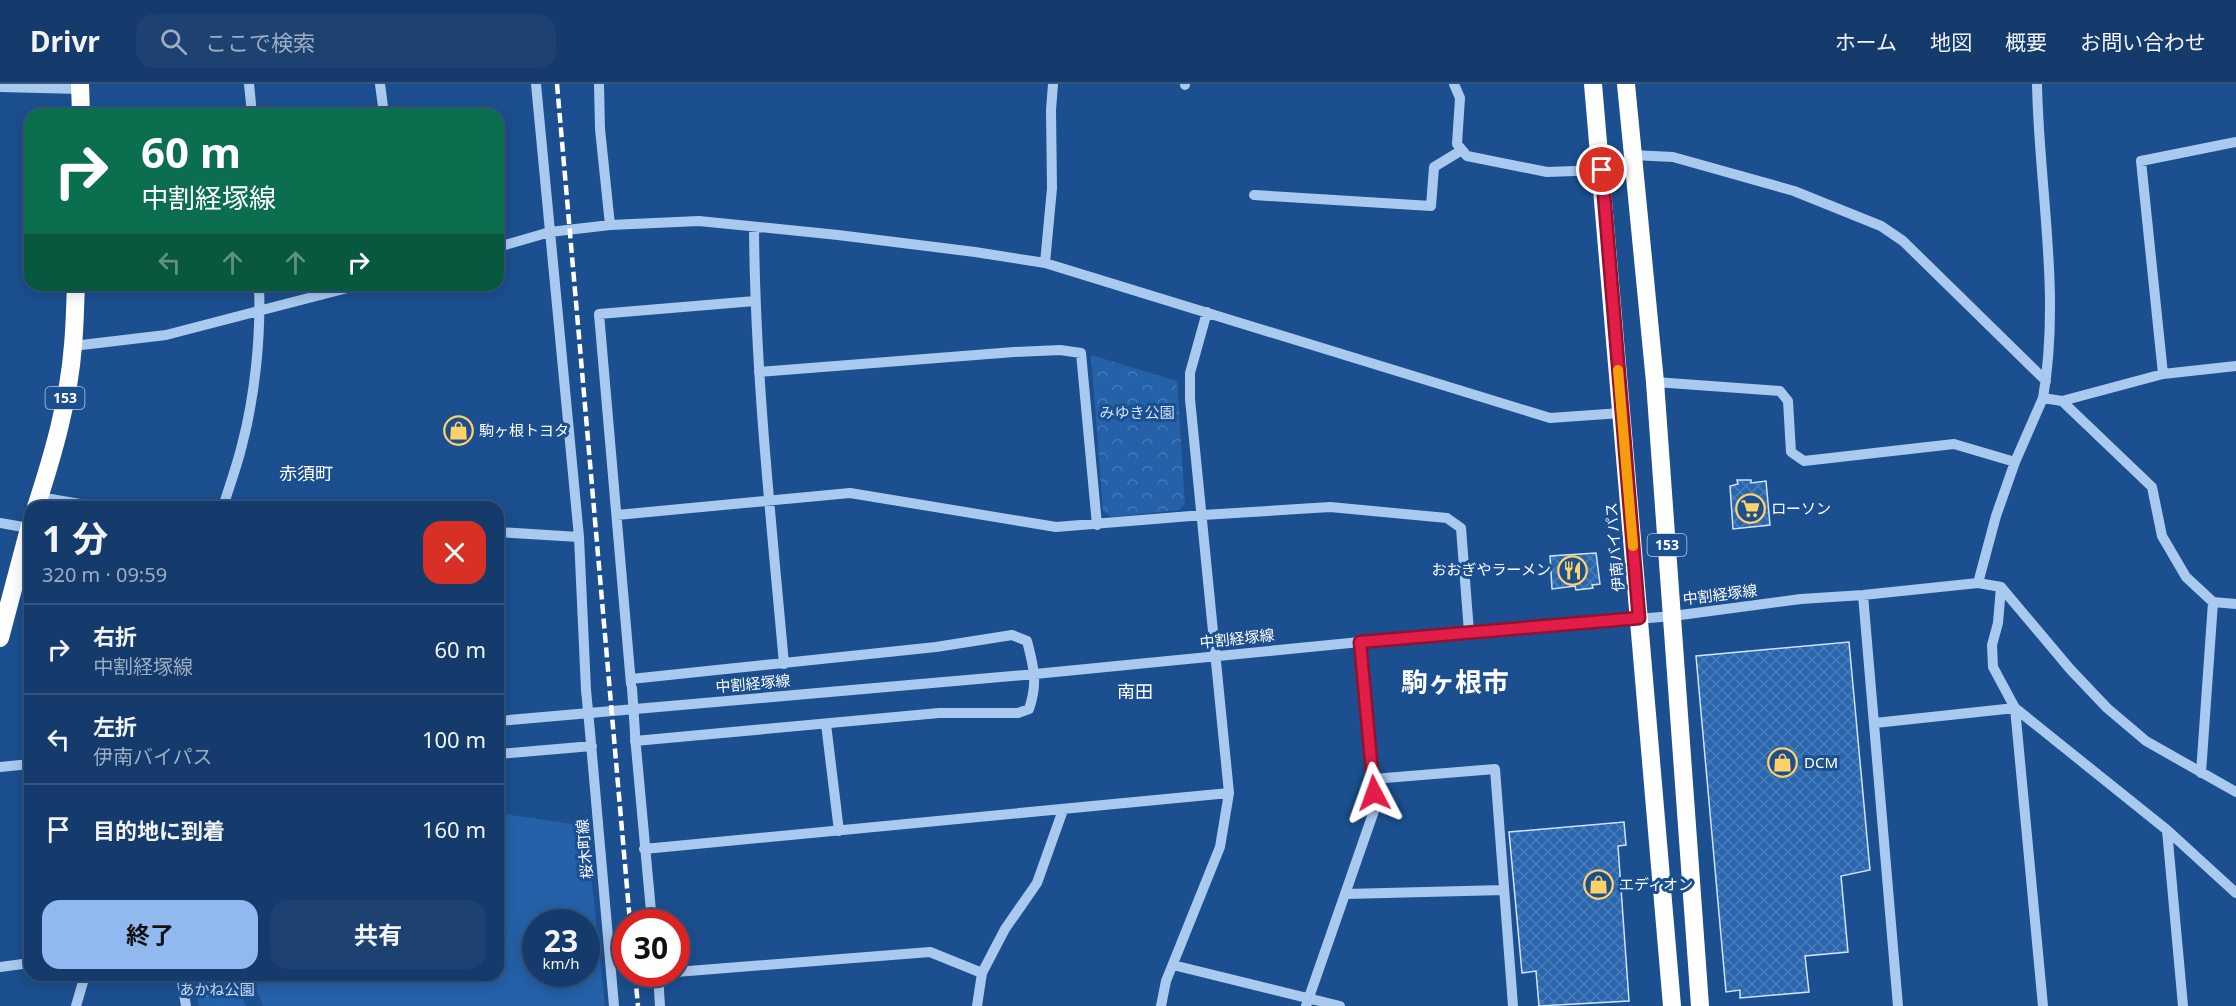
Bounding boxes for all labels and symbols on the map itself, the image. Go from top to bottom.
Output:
pin [1576,144,1627,195]
road number: 153 [46,387,84,409]
park label: みゆき公園 [1099,402,1175,422]
shop icon: 駒ヶ根トヨタ [442,415,474,447]
place label: 駒ヶ根トヨタ [479,420,569,440]
district label: 赤須町 [279,461,333,485]
supermarket icon: ローソン [1734,493,1766,525]
place label: ローソン [1771,498,1831,518]
street label: 伊南バイパス [1600,502,1628,593]
road number: 153 [1648,534,1686,556]
restaurant icon: おおぎやラーメン [1556,554,1588,586]
place label: おおぎやラーメン [1432,559,1551,579]
street label: 中割経塚線 [1681,580,1758,609]
street label: 中割経塚線 [1199,624,1275,652]
district label: 駒ヶ根市 [1401,663,1509,700]
street label: 中割経塚線 [715,670,791,696]
district label: 南田 [1117,679,1153,703]
shop icon: DCM [1767,747,1799,779]
place label: DCM [1804,752,1838,772]
position arrow [1342,761,1406,825]
street label: 桜木町線 [571,818,597,880]
shop icon: エディオン [1582,869,1614,901]
place label: エディオン [1619,874,1693,894]
speed limit sign: 30 [612,909,690,987]
park label: あかね公園 [179,979,255,999]

